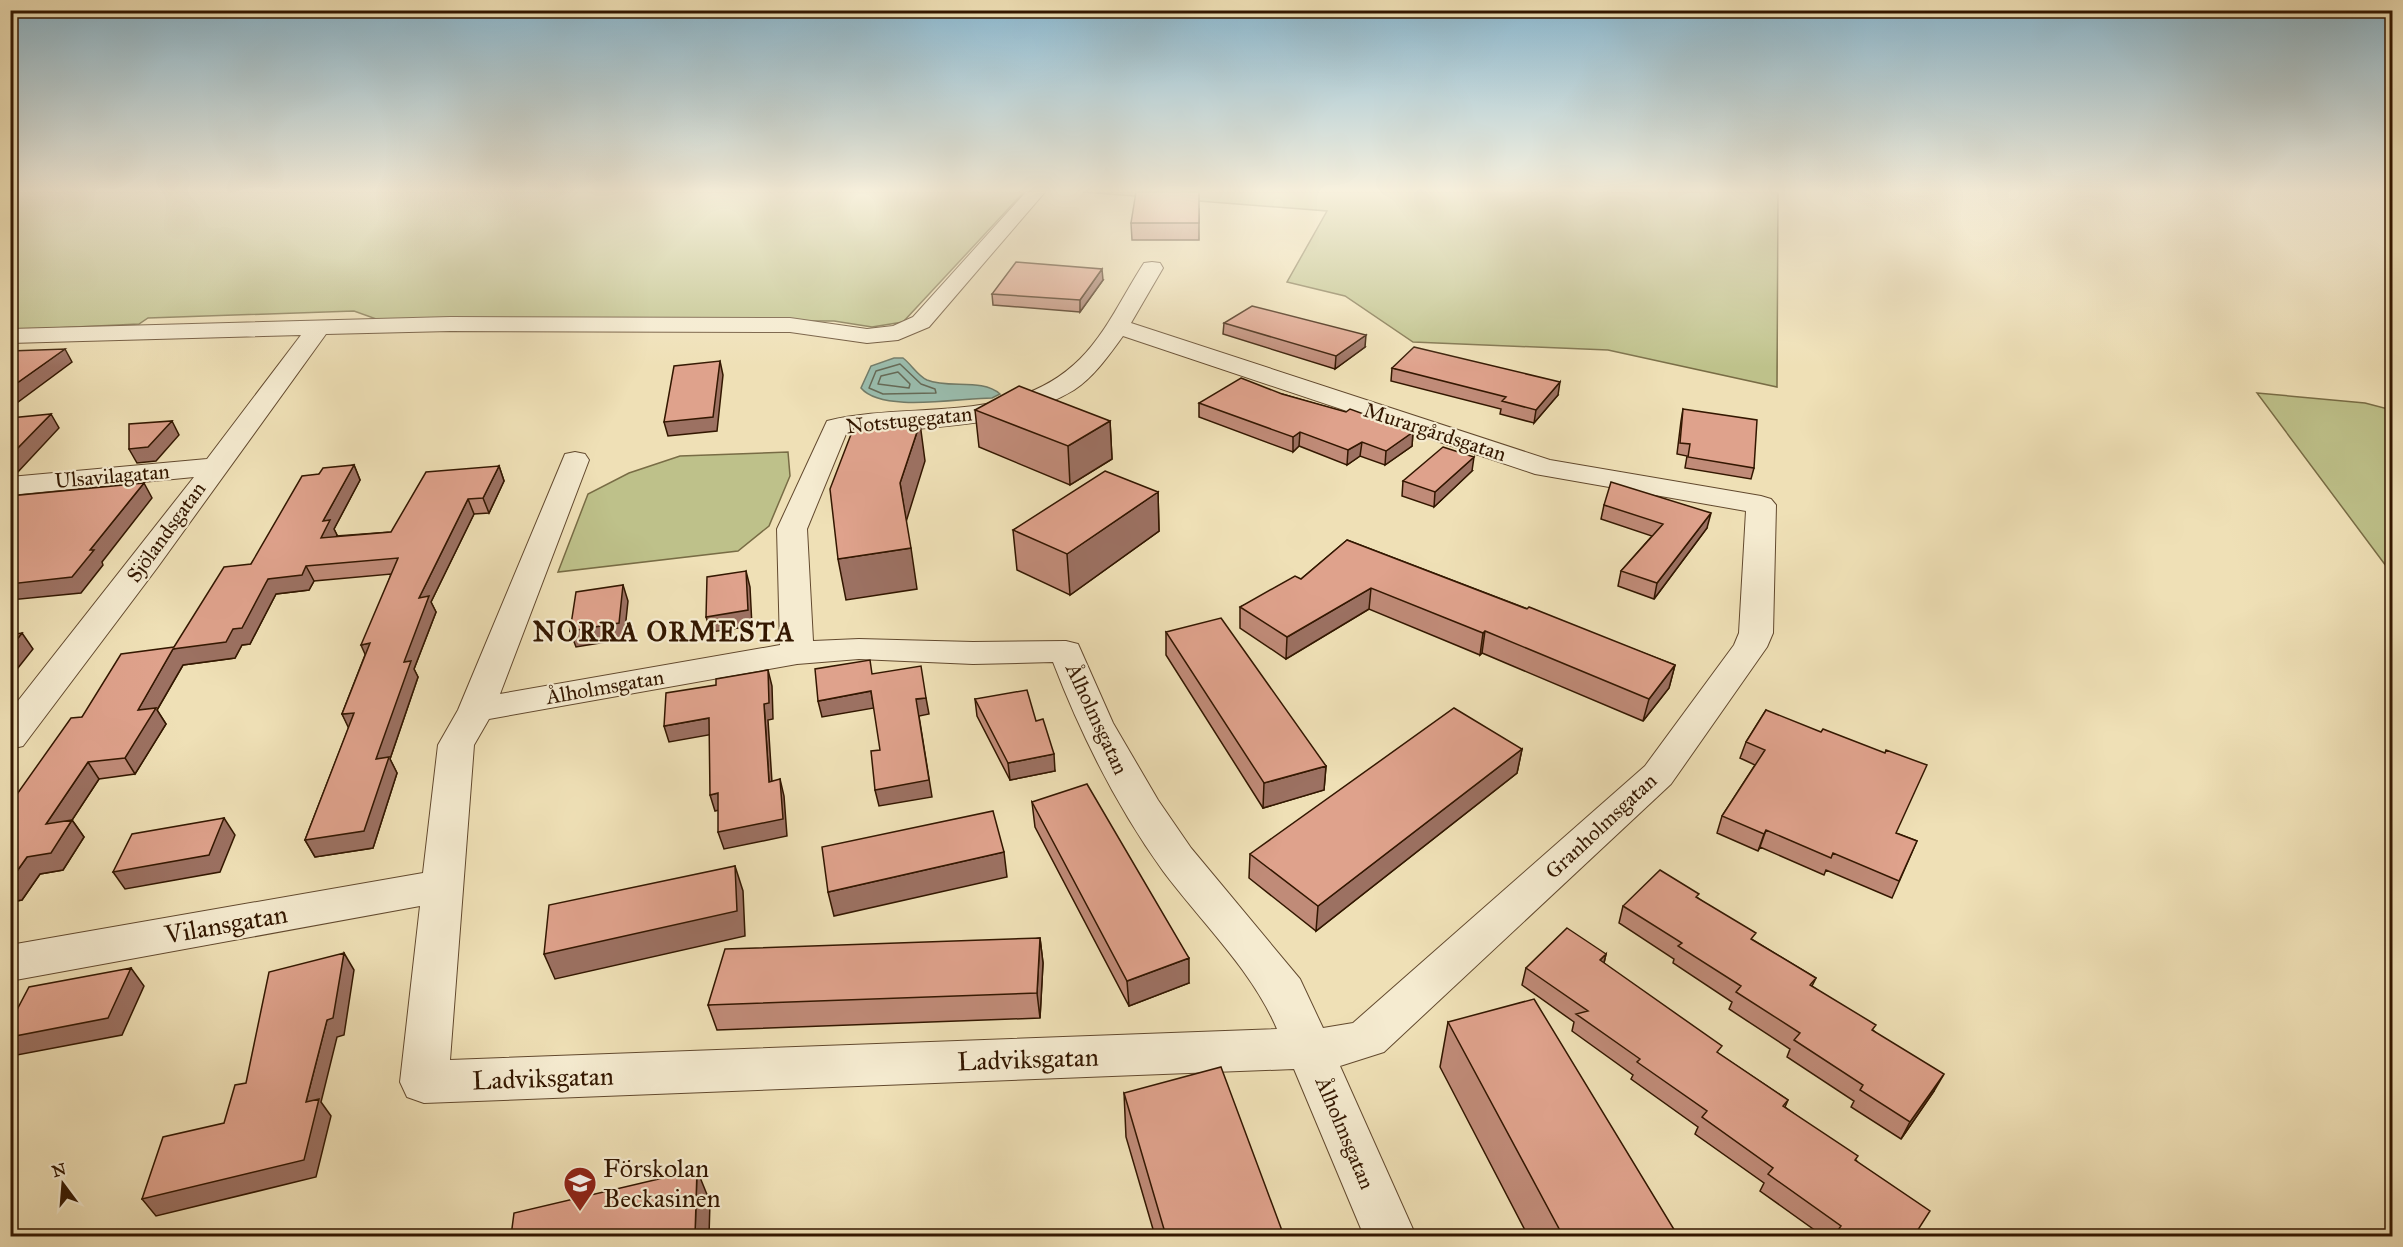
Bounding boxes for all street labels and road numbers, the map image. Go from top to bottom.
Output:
street label: Murargårdsgatan [1360,397,1510,467]
street label: Notstugegatan [845,400,973,440]
street label: Ulsavilagatan [53,458,171,494]
street label: Sjölandsgatan [121,477,211,587]
street label: Ålholmsgatan [1060,658,1134,779]
street label: Ålholmsgatan [543,664,666,710]
street label: Granholmsgatan [1540,768,1662,884]
street label: Vilansgatan [161,897,290,951]
street label: Ladviksgatan [957,1041,1099,1077]
street label: Ladviksgatan [472,1060,614,1096]
street label: Ålholmsgatan [1309,1072,1380,1193]

